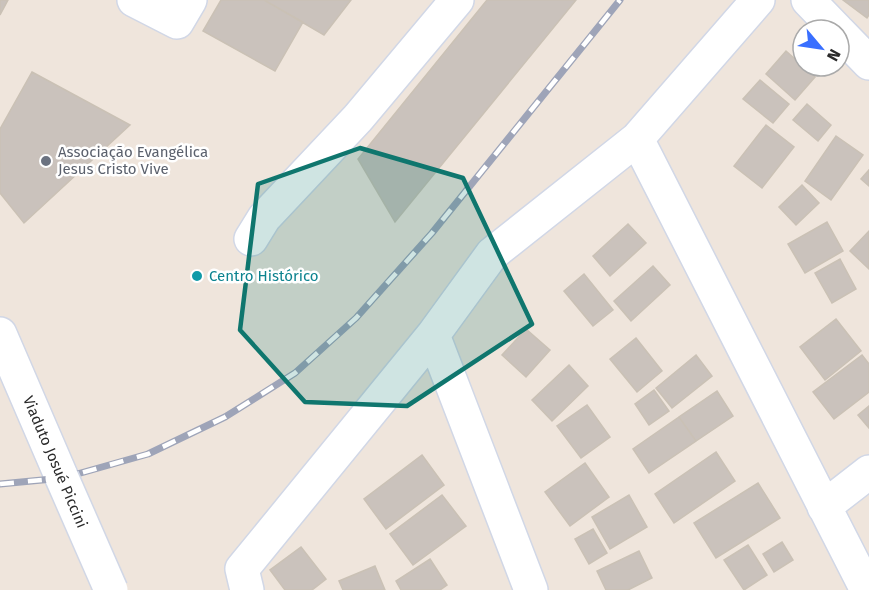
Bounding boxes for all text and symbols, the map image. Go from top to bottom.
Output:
north arrow [791,18,851,78]
text: N [823,46,845,64]
place label: Associação Evangélica Jesus Cristo Vive [58,143,208,178]
marker: Associação Evangélica Jesus Cristo Vive [39,154,53,168]
place label: Centro Histórico [209,267,319,285]
marker: Centro Histórico [190,269,204,283]
street label: Viaduto Josué Piccini [19,393,91,531]

